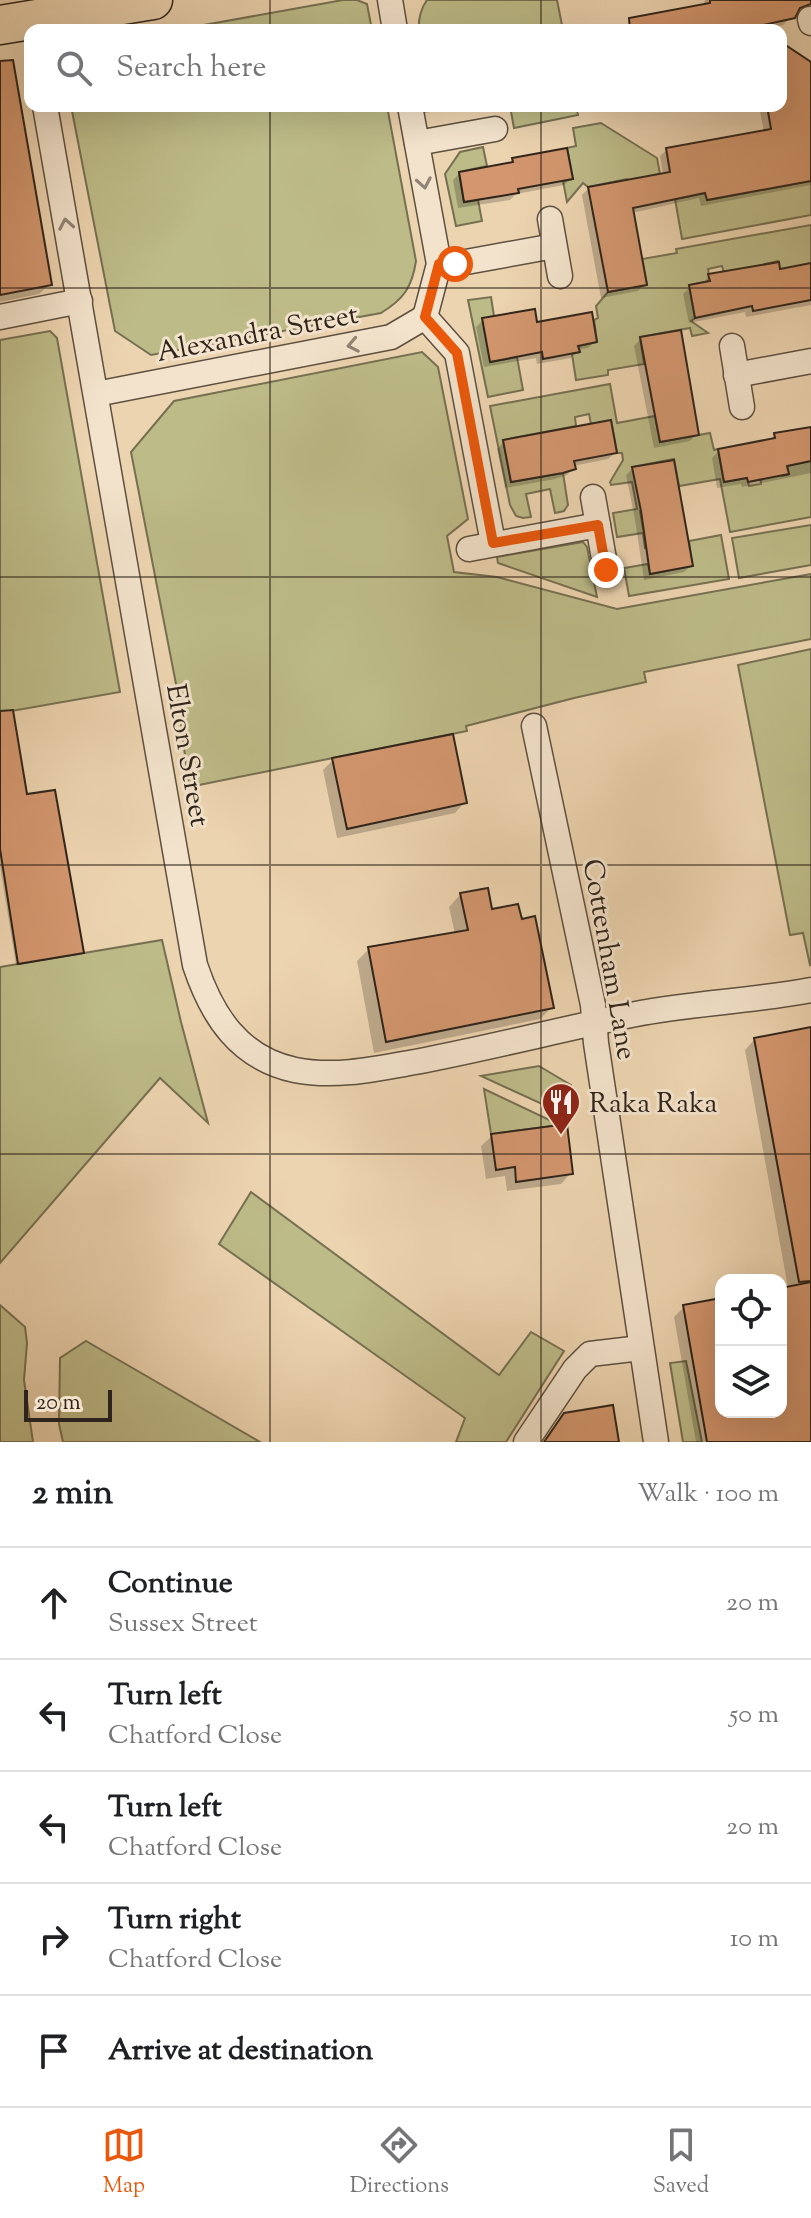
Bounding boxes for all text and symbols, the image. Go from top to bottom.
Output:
search box [24,24,787,112]
icon: search [52,46,96,90]
text: Search here [116,47,266,90]
one-way arrow [415,176,432,189]
one-way arrow [59,218,76,231]
route start [437,246,473,282]
street label: Alexandra Street [153,296,362,374]
one-way arrow [346,335,360,352]
route end [588,552,624,588]
street label: Elton Street [154,681,218,830]
street label: Cottenham Lane [571,856,645,1063]
restaurant icon: Raka Raka [540,1081,582,1136]
place label: Raka Raka [589,1085,717,1125]
map controls [715,1274,787,1418]
button: locate [715,1274,787,1346]
button: layers [715,1346,787,1418]
scale bar [24,1386,112,1422]
text: 20 m [36,1388,81,1420]
text: 2 min [32,1470,113,1519]
text: Walk · 100 m [637,1476,779,1513]
text: Continue [108,1563,233,1606]
icon: ahead [32,1581,76,1625]
text: 20 m [726,1585,779,1622]
text: Sussex Street [108,1606,258,1643]
text: Turn left [108,1675,222,1718]
icon: left [32,1693,76,1737]
text: 50 m [729,1697,779,1734]
text: Chatford Close [108,1718,282,1755]
text: Turn left [108,1787,222,1830]
icon: left [32,1805,76,1849]
text: 20 m [726,1809,779,1846]
text: Chatford Close [108,1830,282,1867]
text: Turn right [108,1899,241,1942]
icon: right [32,1917,76,1961]
text: 10 m [730,1921,779,1958]
text: Chatford Close [108,1942,282,1979]
icon: arrive [32,2029,76,2073]
text: Arrive at destination [108,2030,373,2073]
tab: Map [102,2123,146,2203]
tab: Directions [350,2123,449,2203]
tab: Saved [653,2123,709,2203]

